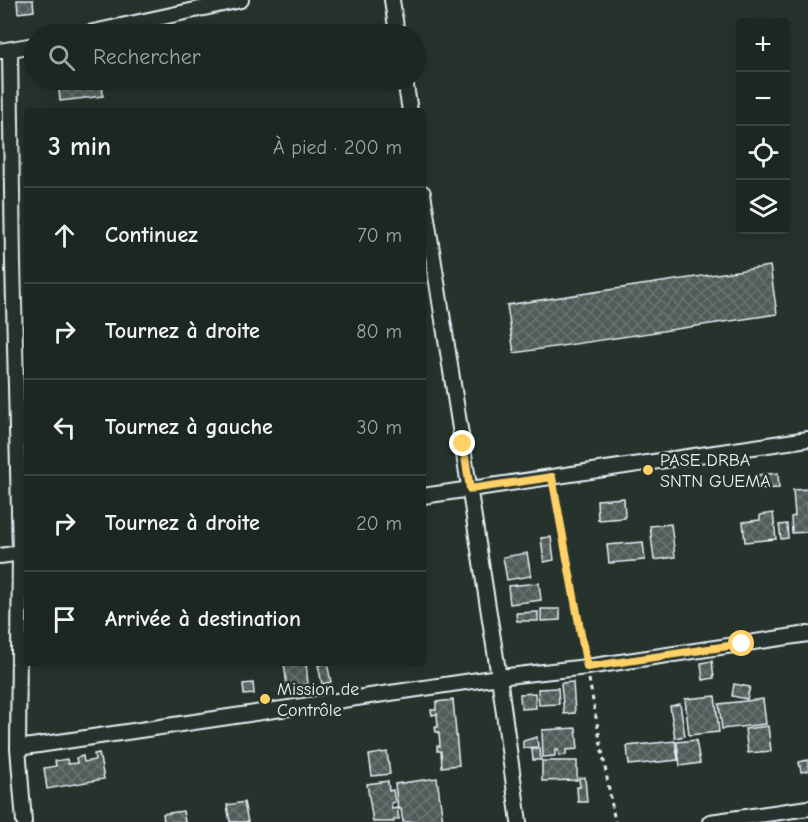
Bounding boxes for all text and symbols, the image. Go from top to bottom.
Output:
map controls [736,18,790,234]
button: + [736,18,790,72]
search box [24,24,426,90]
icon: search [45,41,78,74]
text: Rechercher [93,44,201,70]
button: − [736,72,790,126]
button: locate [736,126,790,180]
text: 3 min [48,132,111,162]
text: À pied · 200 m [273,136,402,159]
button: layers [736,180,790,234]
icon: ahead [48,219,81,252]
text: Continuez [105,222,198,248]
text: 70 m [357,224,402,247]
icon: right [48,315,81,348]
text: Tournez à droite [105,318,260,344]
text: 80 m [356,320,402,343]
icon: left [48,411,81,444]
text: Tournez à gauche [105,414,273,440]
text: 30 m [356,416,402,439]
route end [449,430,475,456]
place label: PASE DRBA SNTN GUEMA [660,450,771,492]
marker: PASE DRBA SNTN GUEMA [641,463,655,477]
icon: right [48,507,81,540]
text: Tournez à droite [105,510,260,536]
text: 20 m [356,512,402,535]
icon: arrive [48,603,81,636]
text: Arrivée à destination [105,606,301,632]
route start [728,630,754,656]
place label: Mission de Contrôle [277,679,359,721]
marker: Mission de Contrôle [258,692,272,706]

